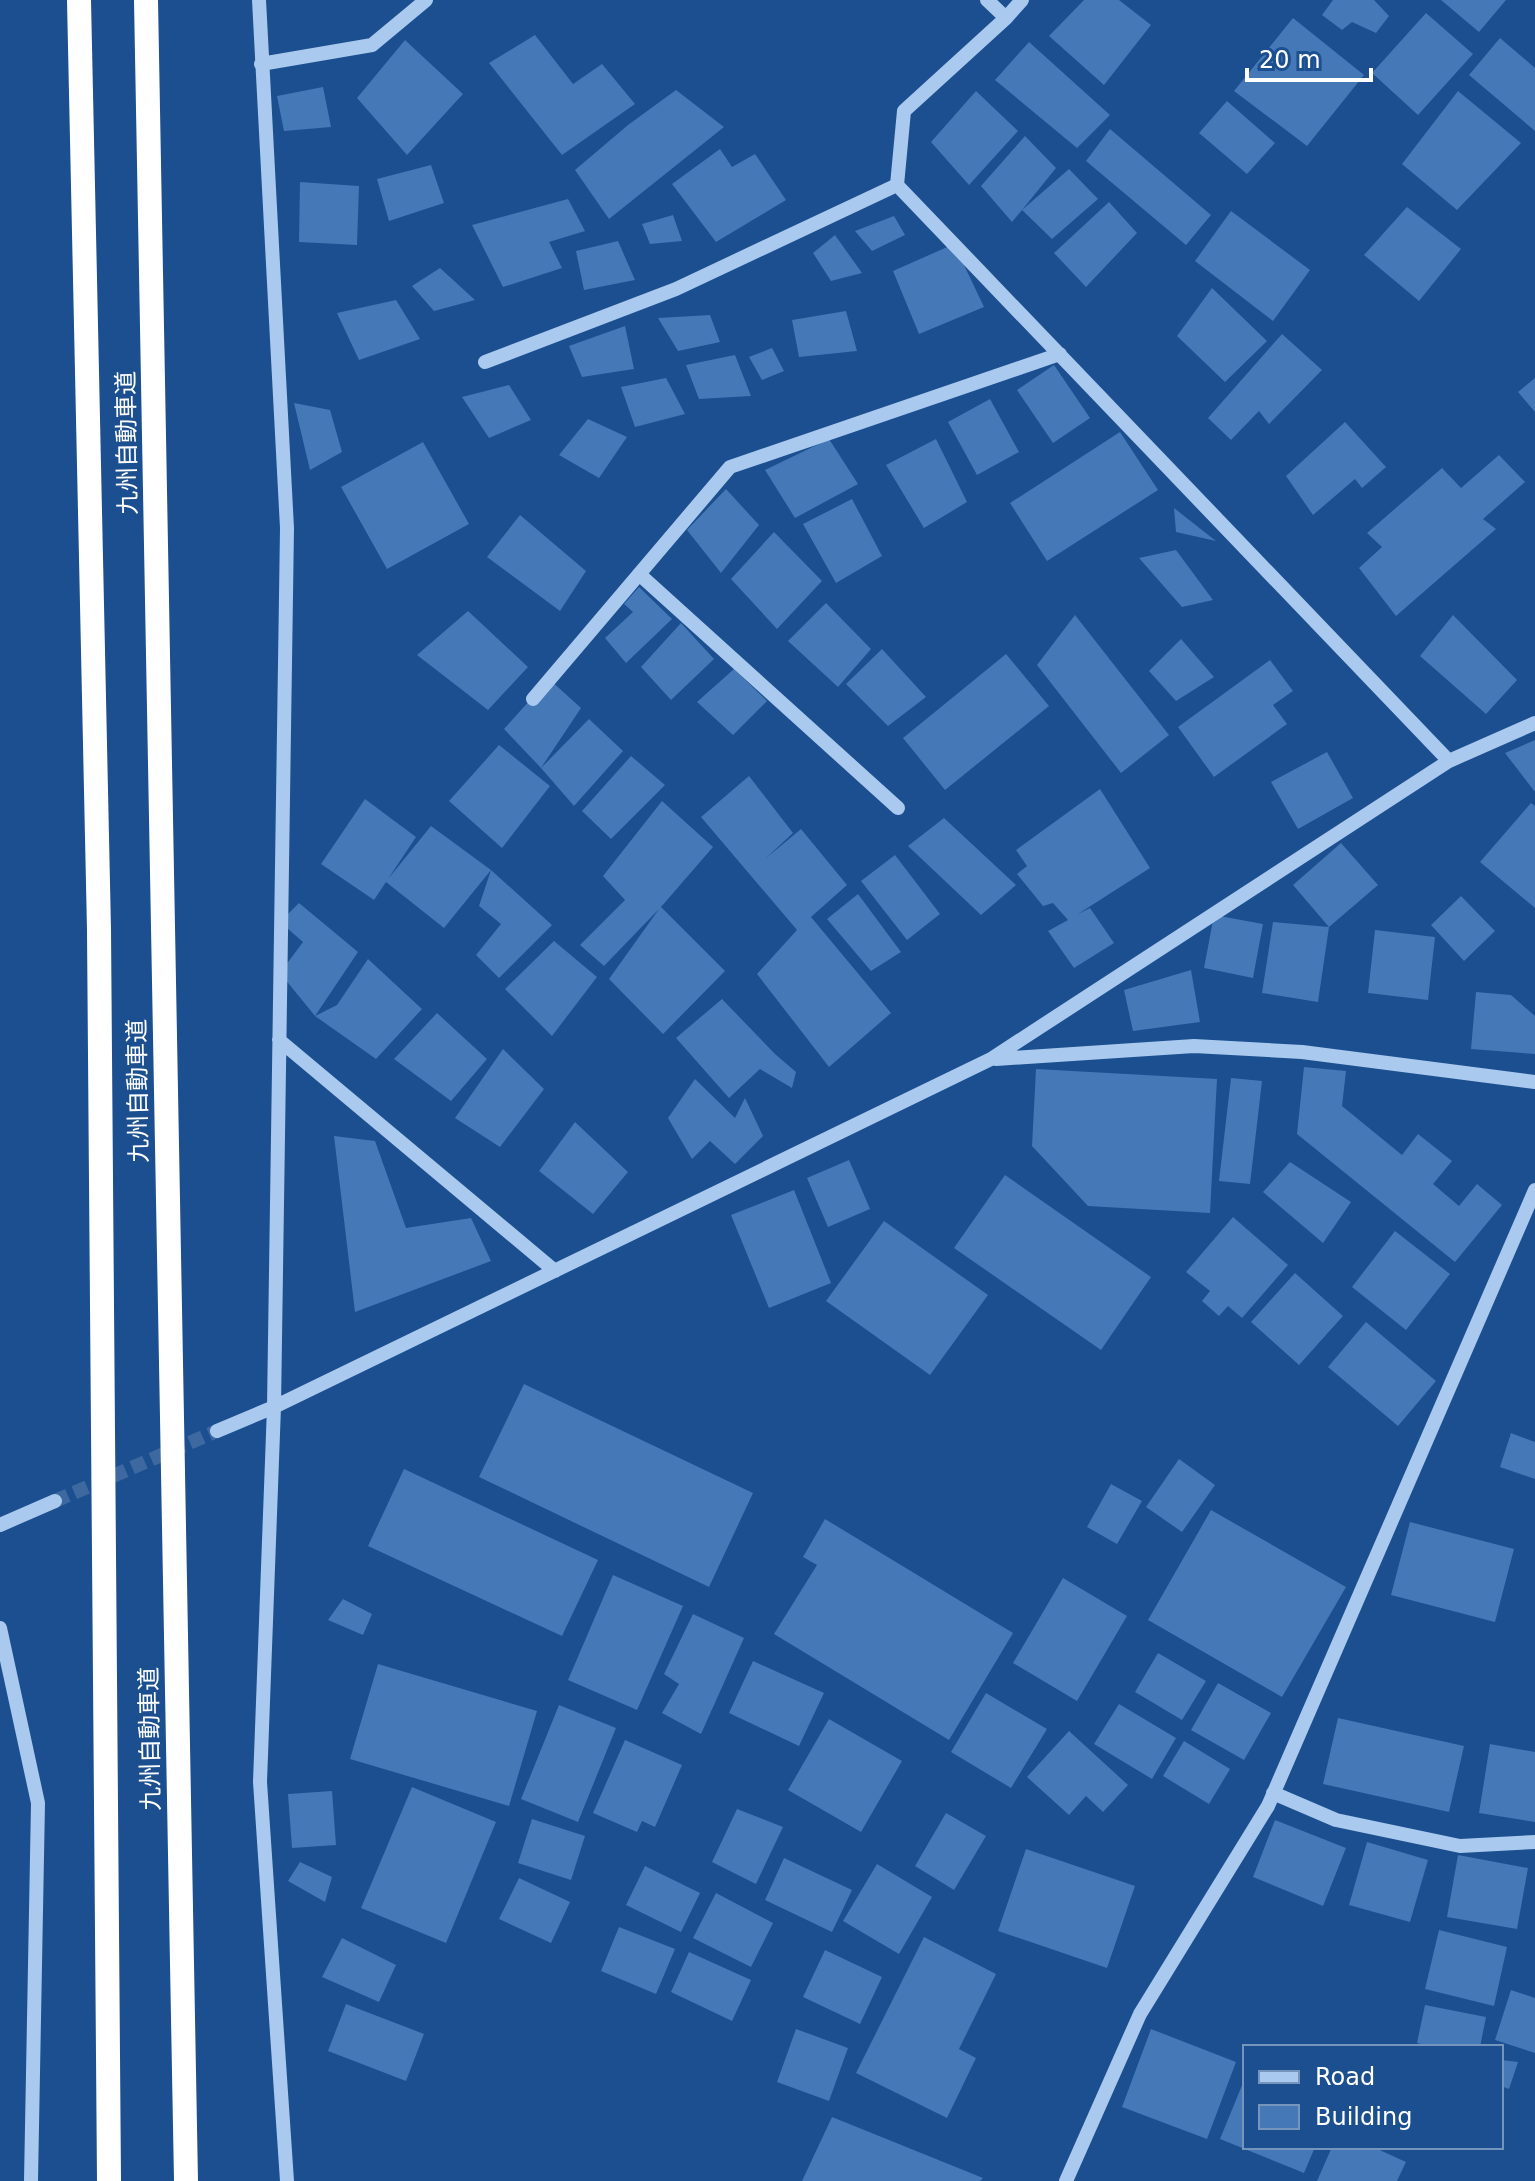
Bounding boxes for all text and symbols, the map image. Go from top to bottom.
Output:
scale bar [1247,32,1371,82]
text: 20 m [1259,46,1321,74]
street label: 九州自動車道 [112,371,142,515]
street label: 九州自動車道 [123,1019,153,1163]
street label: 九州自動車道 [135,1667,165,1811]
legend [1243,2045,1503,2149]
text: Road [1315,2063,1375,2091]
text: Building [1315,2103,1412,2131]

